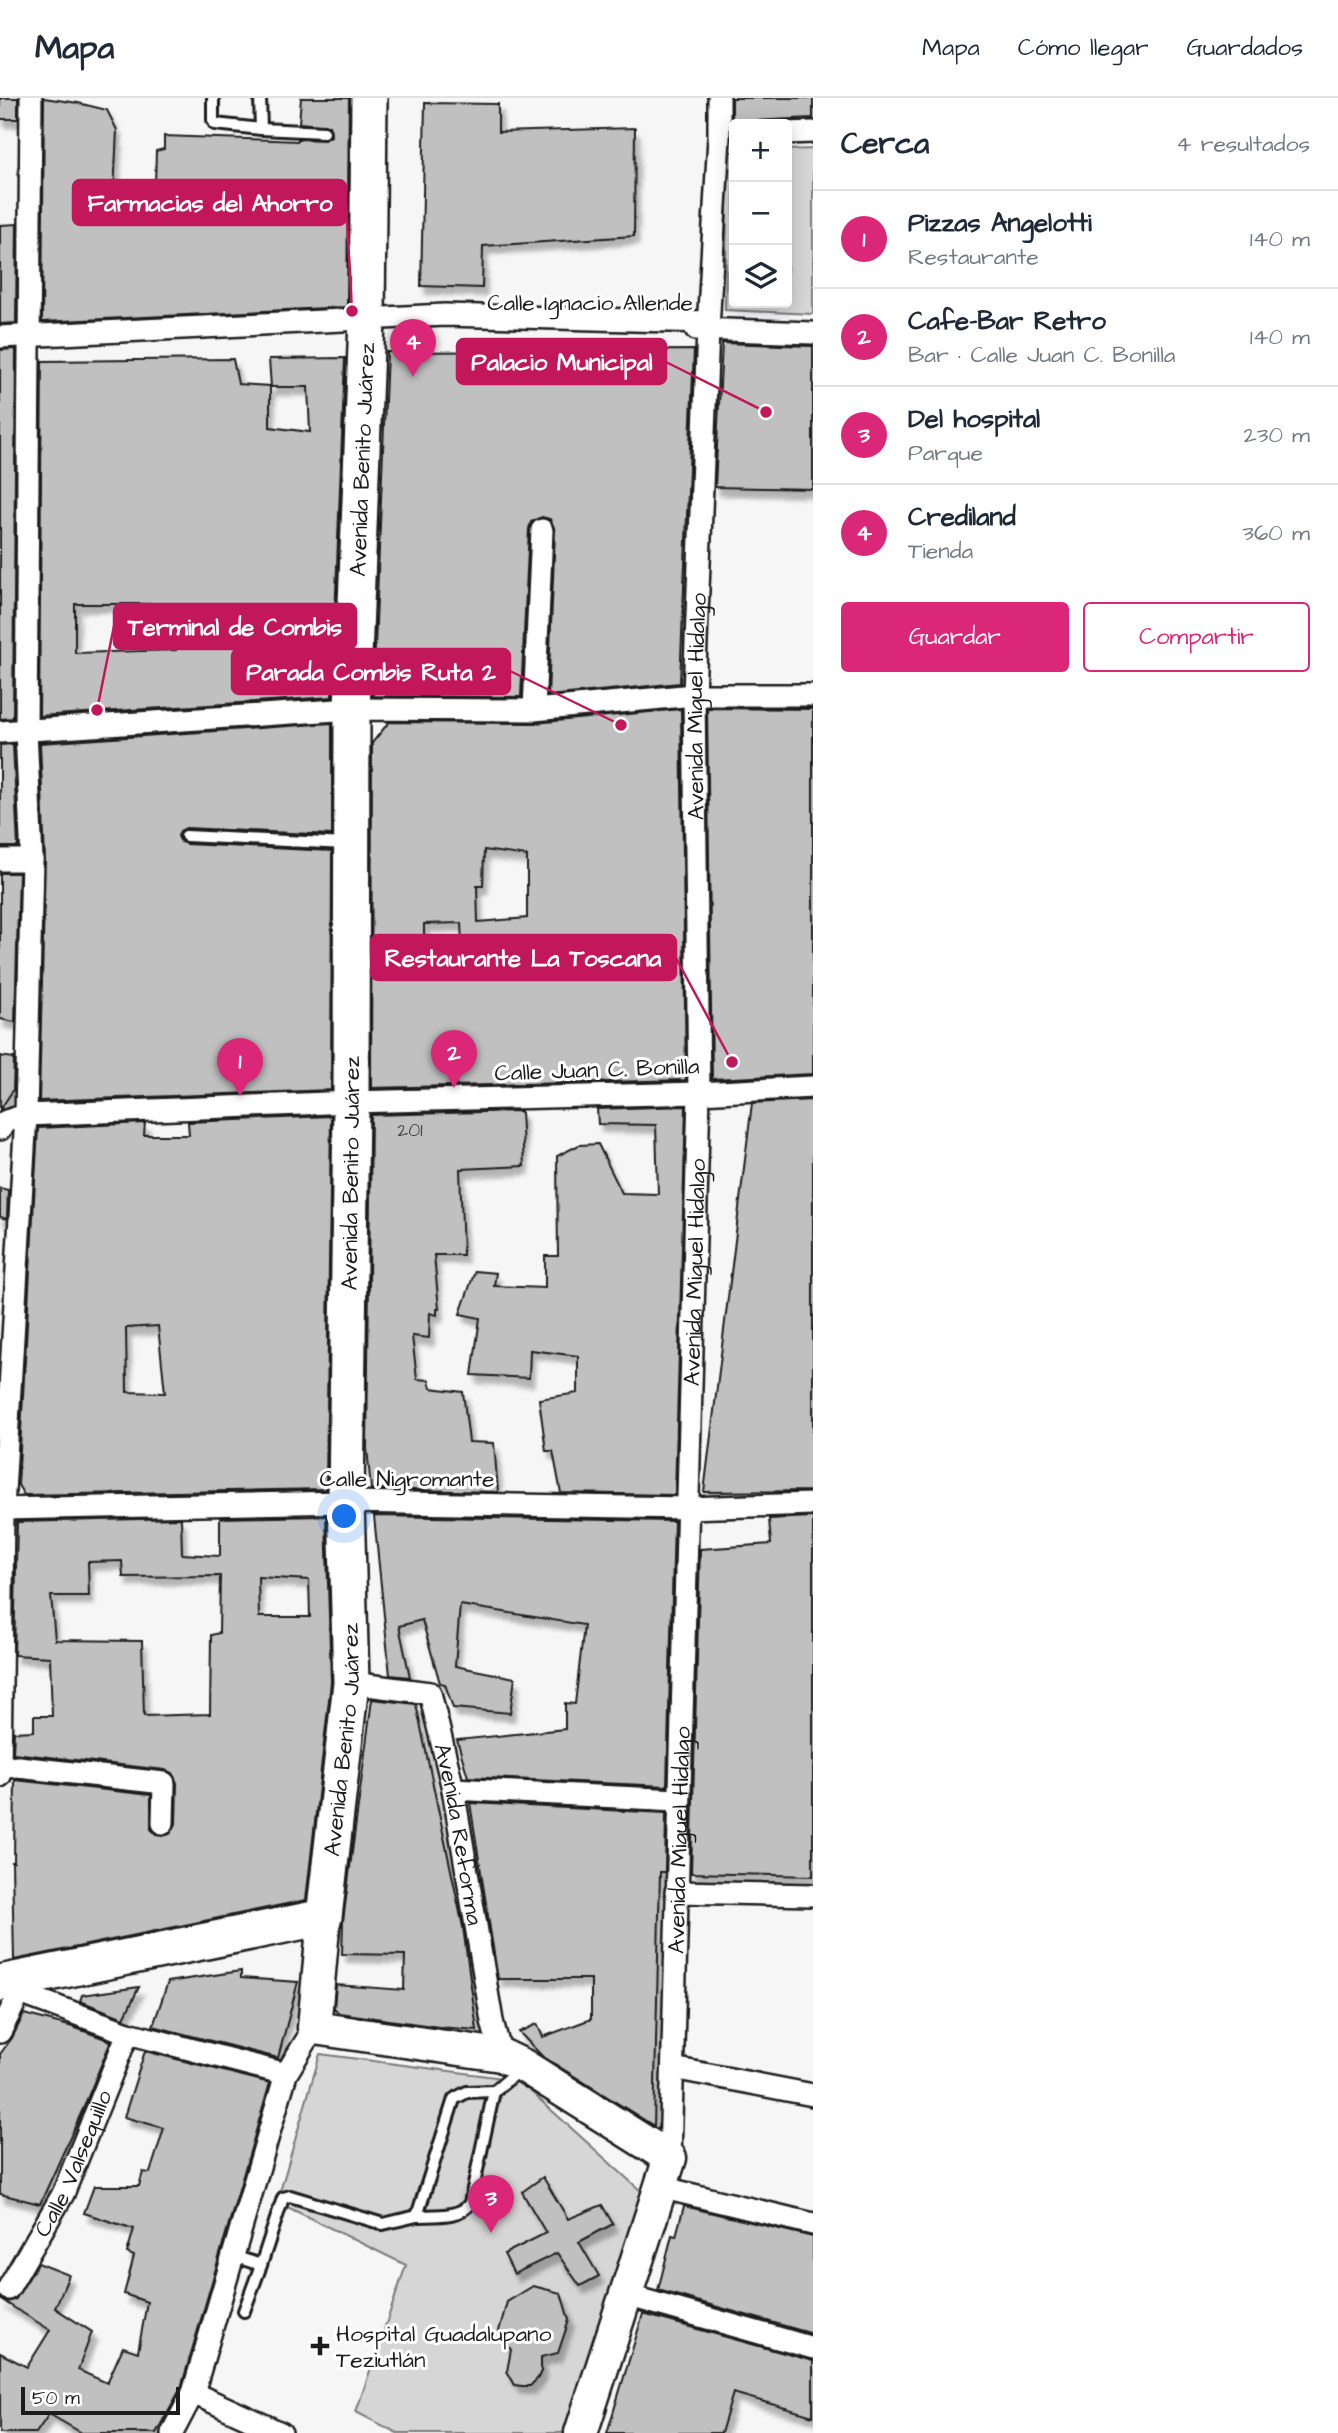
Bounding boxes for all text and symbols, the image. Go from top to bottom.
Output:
text: Mapa [35,25,114,71]
text: Mapa [922,31,980,65]
text: Cómo llegar [1018,31,1148,65]
text: Guardados [1186,31,1303,65]
map controls [729,119,792,308]
button: + [729,119,792,182]
text: Cerca [841,123,929,165]
text: 4 resultados [1176,128,1310,160]
callout: Farmacias del Ahorro [73,180,346,225]
button: − [729,182,792,245]
text: Farmacias del Ahorro [87,187,333,221]
text: Pizzas Angelotti [908,205,1092,241]
text: 1 [863,223,865,255]
text: 140 m [1250,223,1310,255]
text: Restaurante [908,241,1039,273]
button: layers [729,245,792,308]
street label: Calle Ignacio Allende [487,287,693,320]
text: Cafe-Bar Retro [908,303,1106,339]
pin: 4 [390,319,436,377]
text: 2 [857,321,871,353]
text: 140 m [1250,321,1310,353]
callout: Palacio Municipal [457,339,666,384]
text: Bar · Calle Juan C. Bonilla [908,339,1175,371]
street label: Avenida Benito Juárez [342,341,383,577]
text: Palacio Municipal [471,346,653,380]
text: Del hospital [908,401,1040,437]
text: 3 [858,419,870,451]
text: 230 m [1244,419,1310,451]
text: Parque [908,437,983,469]
text: Crediland [908,499,1016,535]
text: 4 [856,517,872,549]
text: 360 m [1242,517,1310,549]
text: Tienda [908,535,973,567]
street label: Avenida Miguel Hidalgo [679,592,715,820]
button: Guardar [841,602,1069,672]
button: Compartir [1083,602,1310,672]
callout: Terminal de Combis [114,604,356,649]
text: Terminal de Combis [127,611,342,645]
callout: Parada Combis Ruta 2 [232,649,510,694]
text: Parada Combis Ruta 2 [246,656,496,690]
callout: Restaurante La Toscana [371,935,676,980]
text: Restaurante La Toscana [385,942,662,976]
pin: 2 [431,1030,477,1088]
pin: 1 [217,1038,263,1096]
street label: Calle Juan C. Bonilla [494,1050,700,1090]
street label: Avenida Benito Juárez [334,1056,368,1291]
house number: 201 [397,1117,423,1144]
street label: Avenida Miguel Hidalgo [676,1158,715,1387]
street label: Calle Nigromante [319,1463,495,1496]
your location [327,1499,361,1533]
street label: Avenida Benito Juárez [316,1622,368,1858]
street label: Avenida Miguel Hidalgo [661,1726,699,1954]
street label: Avenida Reforma [426,1740,491,1928]
street label: Calle Valsequillo [27,2085,120,2243]
pin: 3 [468,2175,514,2233]
place label: Hospital Guadalupano Teziutlán [336,2318,552,2376]
marker: Hospital Guadalupano Teziutlán [310,2336,330,2356]
scale bar [21,2384,180,2416]
text: 50 m [32,2385,80,2412]

